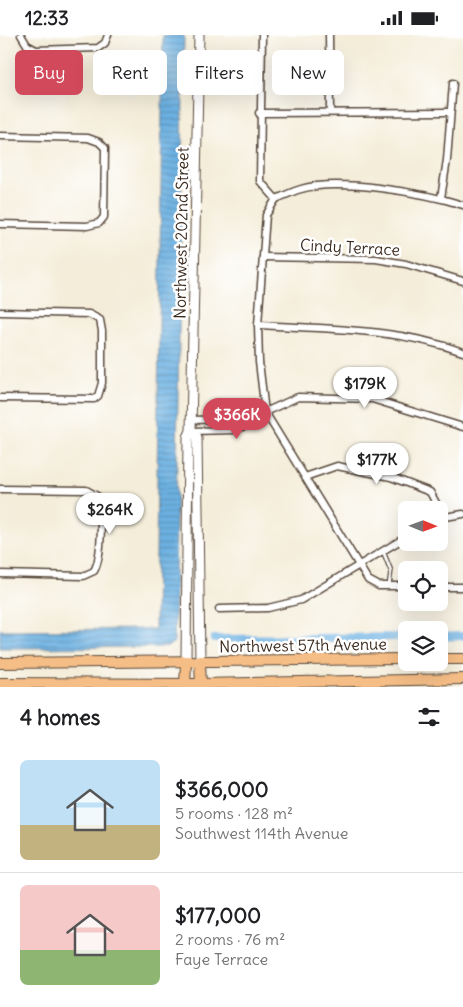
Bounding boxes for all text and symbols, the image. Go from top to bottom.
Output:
text: 12:33 [25,6,69,30]
chip: Buy [15,50,83,95]
chip: Rent [93,50,167,95]
chip: Filters [177,50,262,95]
chip: New [272,50,344,95]
street label: Northwest 202nd Street [170,146,193,319]
street label: Cindy Terrace [300,234,400,260]
pin: $179K [330,367,400,409]
text: $179K [344,373,386,393]
pin: $366K [202,397,272,440]
text: $366K [214,404,260,424]
pin: $177K [342,443,412,485]
text: $177K [357,449,397,469]
pin: $264K [75,493,145,535]
text: $264K [87,499,133,519]
north arrow [398,501,448,551]
map controls [398,501,448,671]
button: locate [398,561,448,611]
button: layers [398,621,448,671]
street label: Northwest 57th Avenue [219,634,387,656]
icon: filters [415,703,443,731]
text: 4 homes [20,704,100,731]
text: $366,000 [175,776,269,803]
icon: home [60,780,120,840]
text: 5 rooms · 128 m² [175,803,293,823]
text: Southwest 114th Avenue [175,823,348,843]
text: $177,000 [175,902,261,929]
icon: home [60,905,120,965]
text: 2 rooms · 76 m² [175,929,285,949]
text: Faye Terrace [175,949,268,969]

